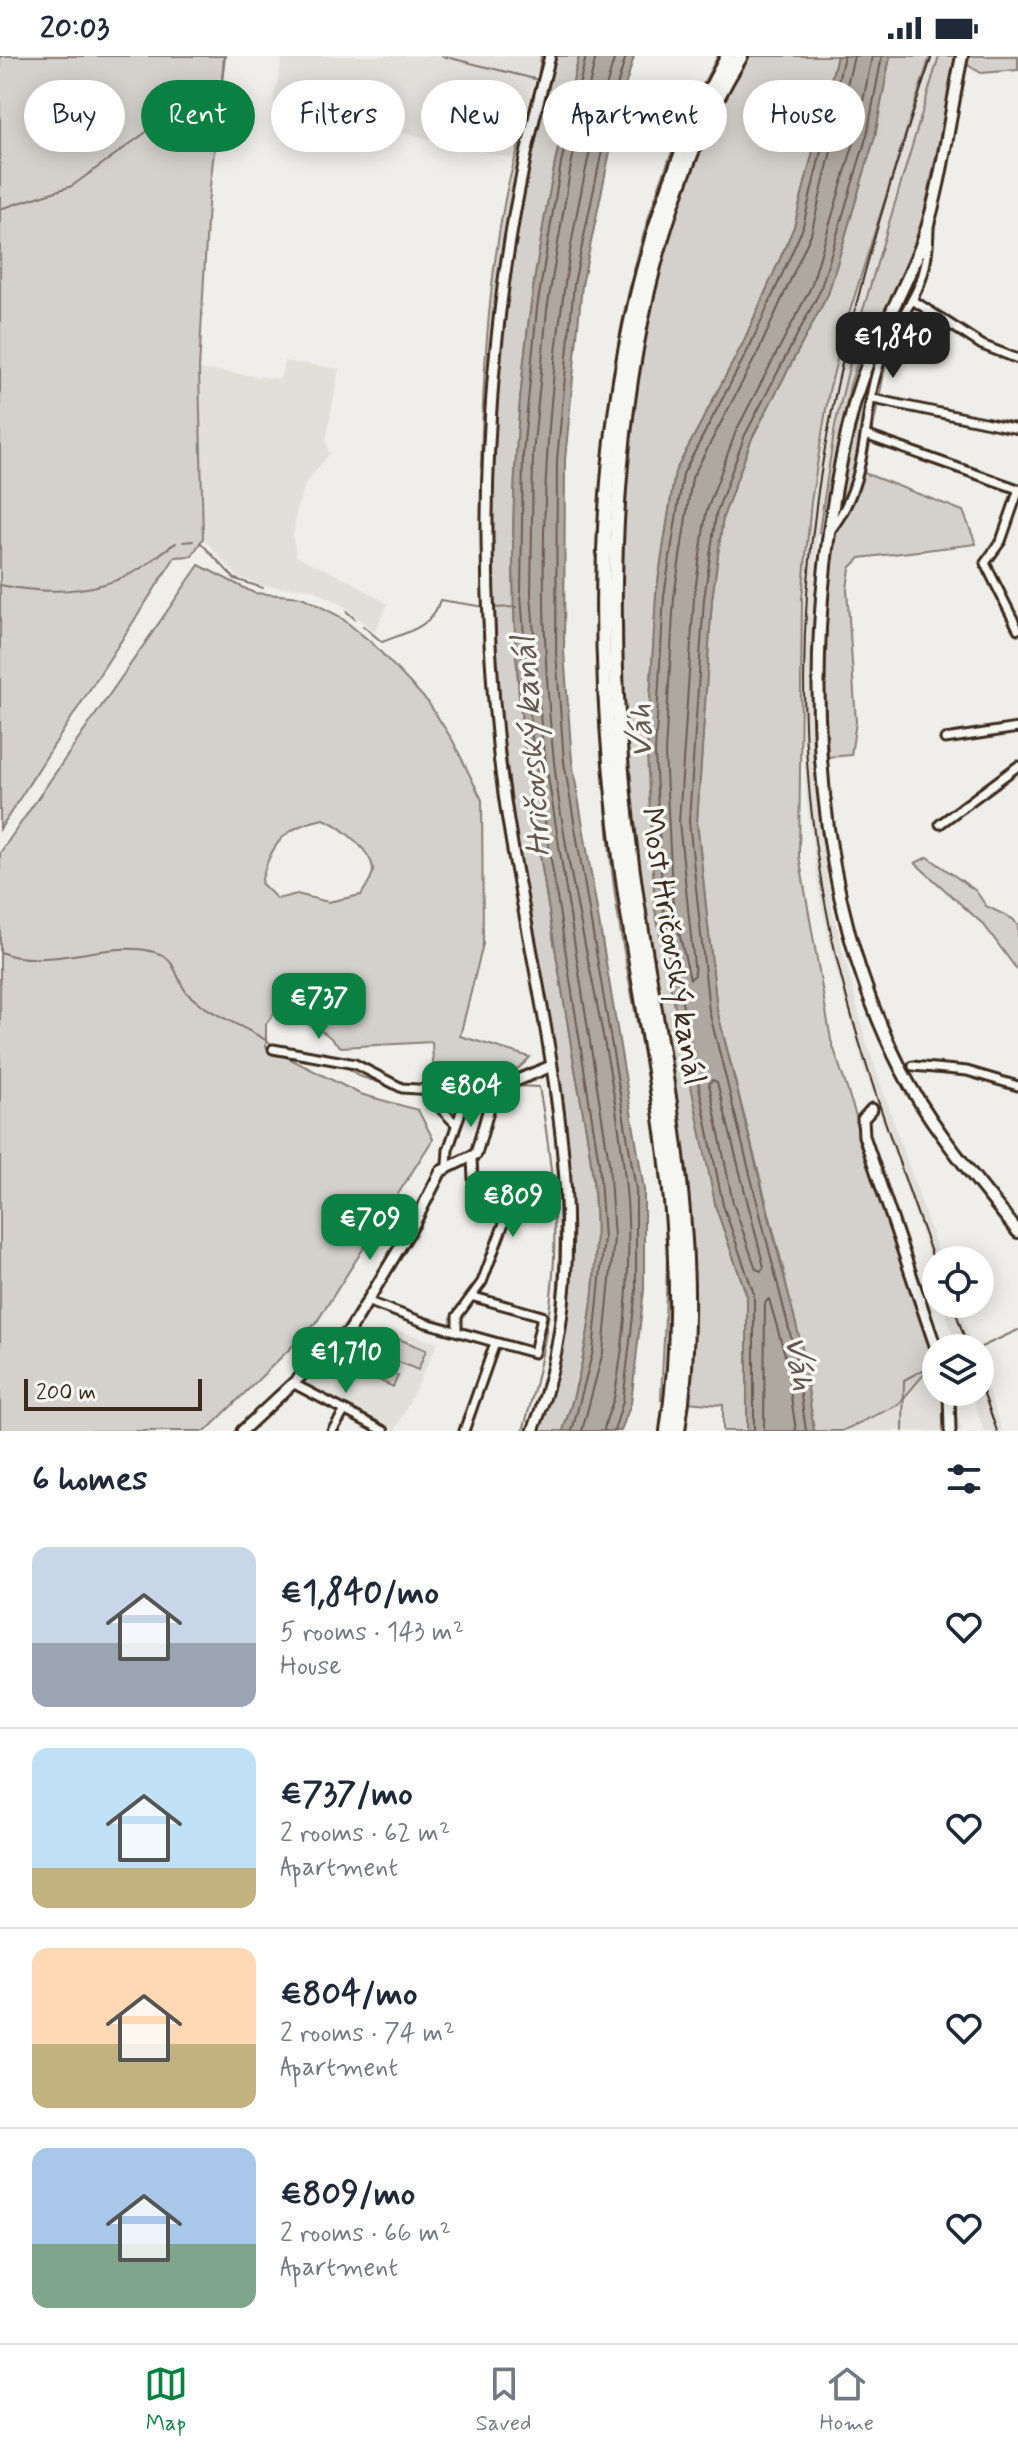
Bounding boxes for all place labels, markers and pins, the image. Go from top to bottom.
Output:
pin: €1,840 [828,312,958,380]
pin: €737 [272,973,366,1041]
pin: €804 [424,1061,518,1129]
pin: €809 [466,1171,560,1239]
pin: €709 [323,1194,417,1262]
pin: €1,710 [281,1327,411,1395]

